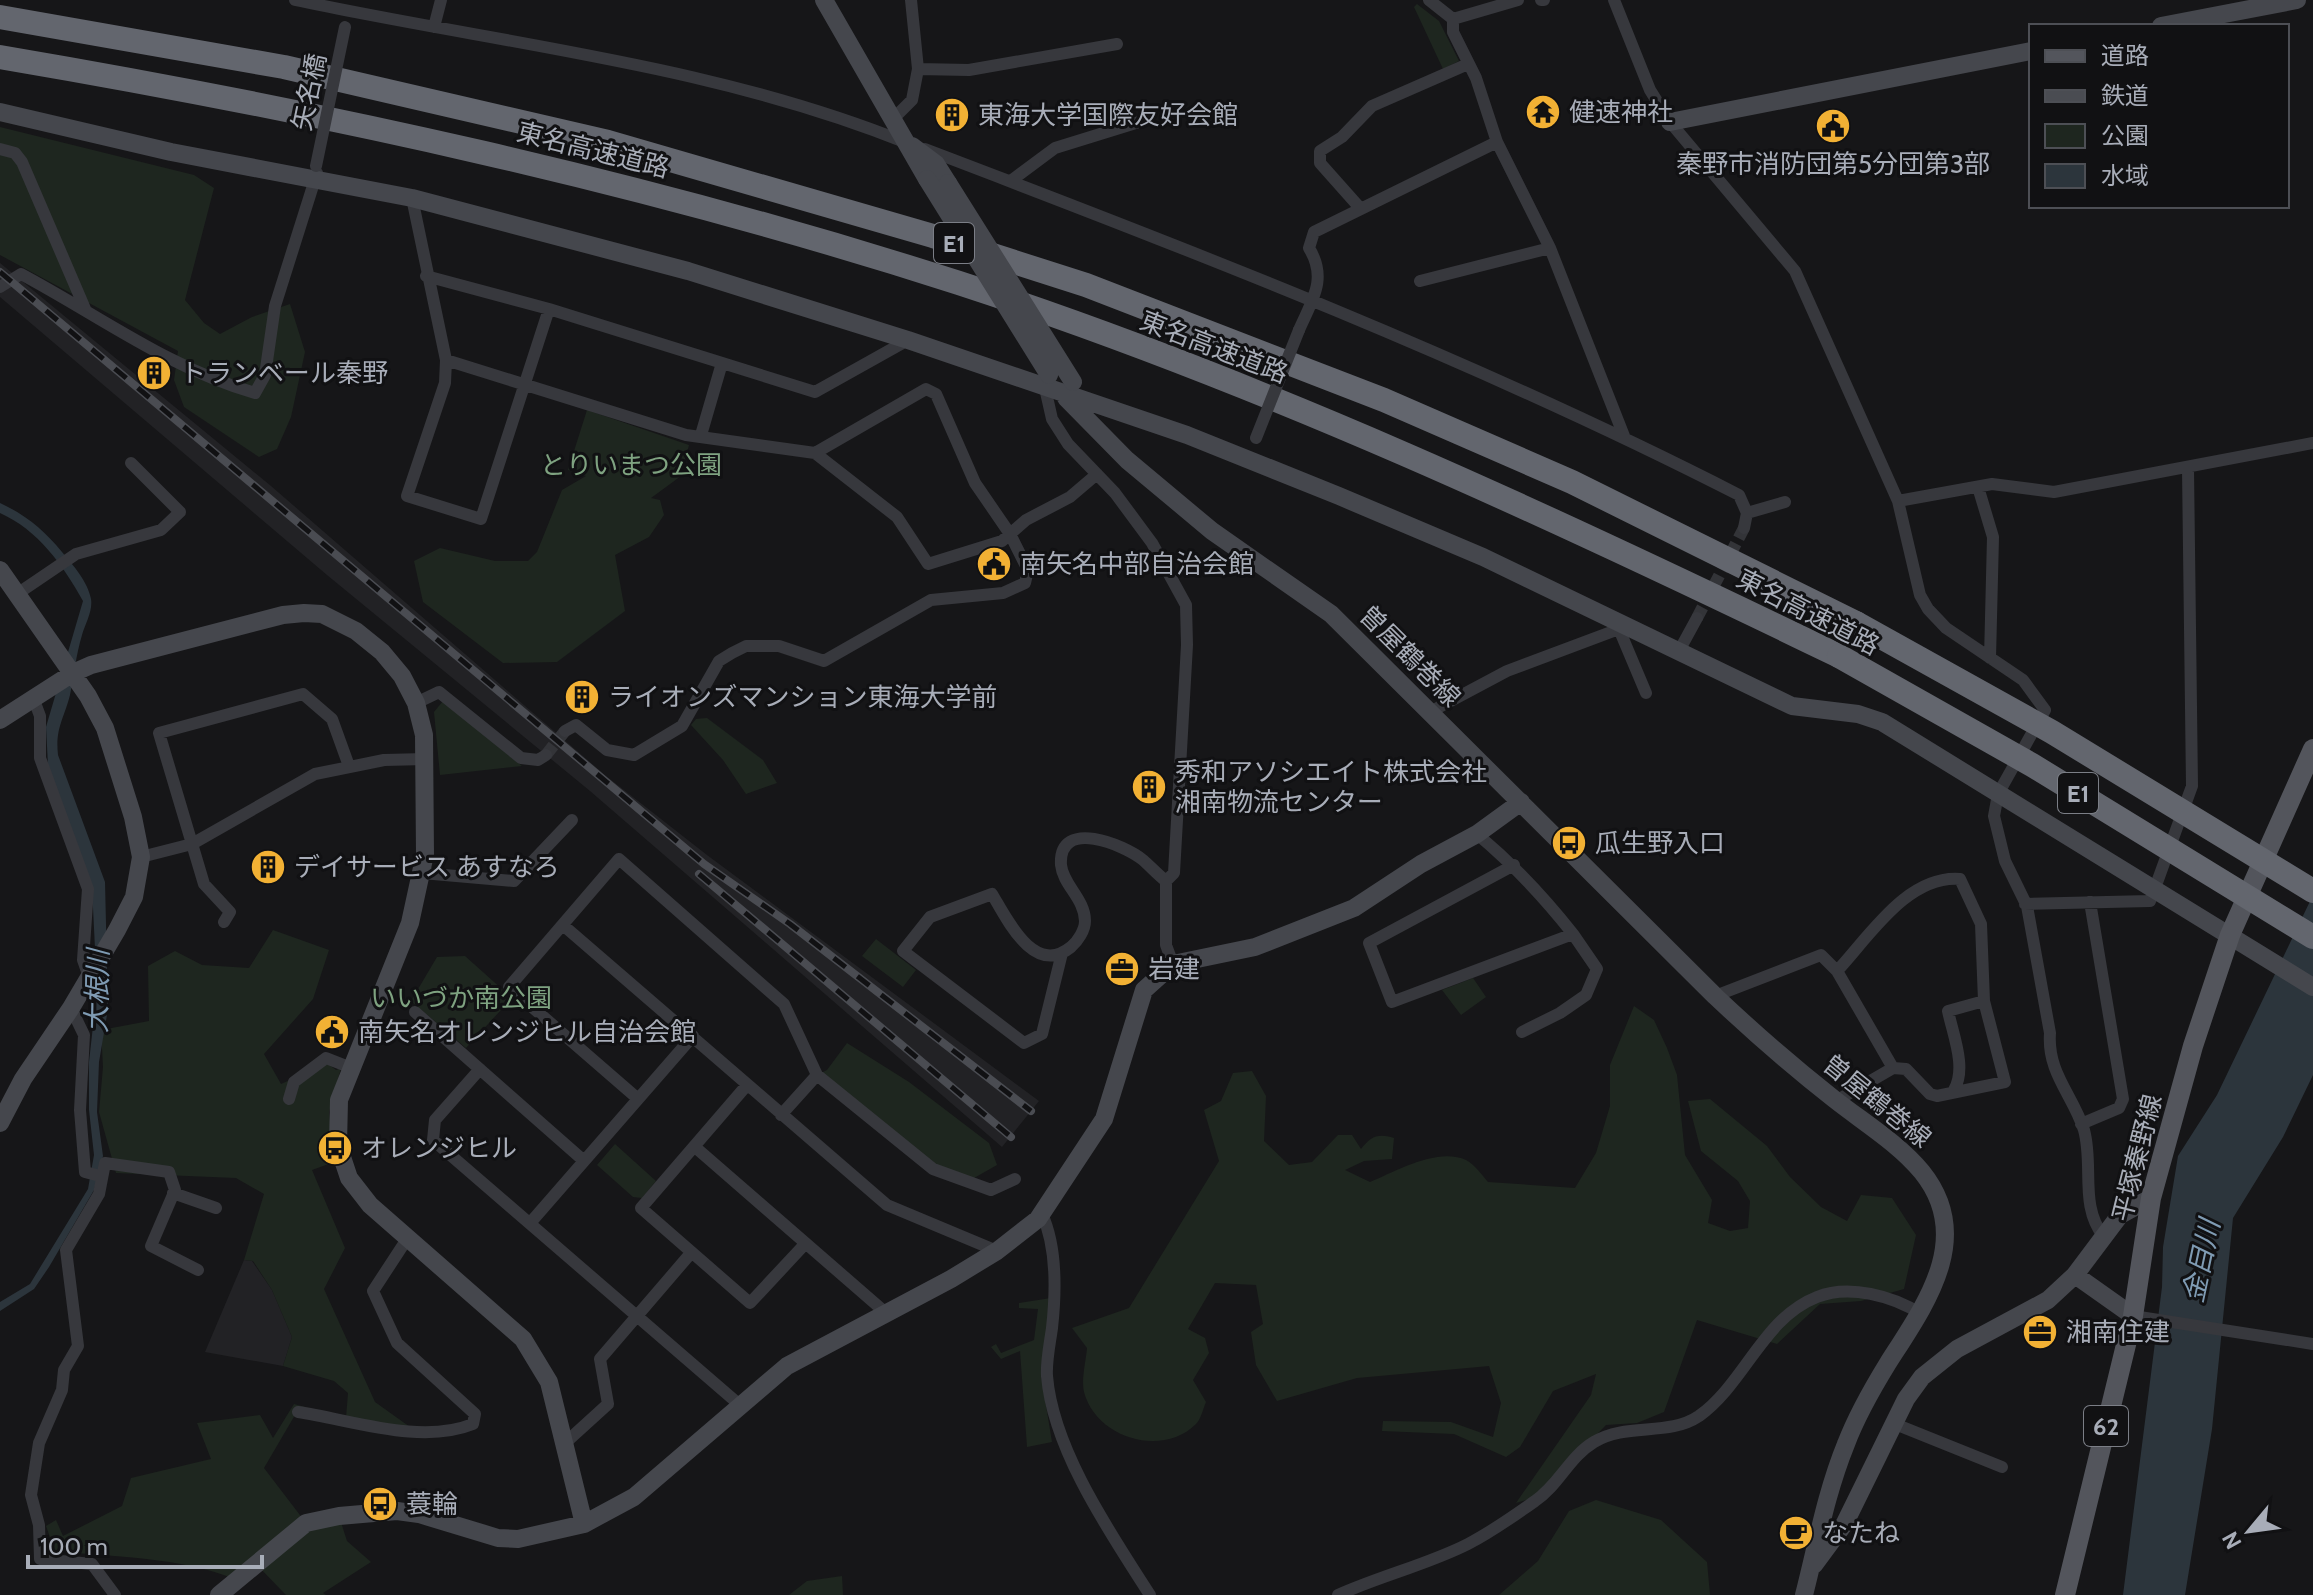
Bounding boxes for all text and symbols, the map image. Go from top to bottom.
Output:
legend [2029,24,2289,208]
text: 道路 [2101,41,2149,70]
street label: 矢名橋 [285,51,333,133]
text: 鉄道 [2101,81,2149,110]
temple icon: 健速神社 [1524,93,1562,131]
building icon: 東海大学国際友好会館 [933,96,971,134]
place label: 健速神社 [1569,96,1673,128]
place label: 東海大学国際友好会館 [978,99,1238,131]
public building icon: 秦野市消防団第5分団第3部 [1814,107,1852,145]
street label: 東名高速道路 [513,116,673,184]
text: 公園 [2101,121,2149,150]
place label: 秦野市消防団第5分団第3部 [1676,148,1990,180]
text: 水域 [2101,161,2149,190]
road number: E1 [934,223,974,263]
street label: 東名高速道路 [1135,304,1293,390]
building icon: トランベール秦野 [135,354,173,392]
place label: トランベール秦野 [180,357,388,389]
park label: とりいまつ公園 [540,449,722,481]
public building icon: 南矢名中部自治会館 [975,545,1013,583]
place label: 南矢名中部自治会館 [1020,548,1254,580]
street label: 東名高速道路 [1731,562,1885,662]
street label: 曽屋鶴巻線 [1353,599,1467,713]
building icon: ライオンズマンション東海大学前 [563,678,601,716]
place label: ライオンズマンション東海大学前 [608,681,997,713]
place label: 秀和アソシエイト株式会社 湘南物流センター [1175,756,1487,818]
building icon: 秀和アソシエイト株式会社 湘南物流センター [1130,768,1168,806]
road number: E1 [2058,773,2098,813]
bus stop icon: 瓜生野入口 [1550,824,1588,862]
place label: 瓜生野入口 [1595,827,1725,859]
building icon: デイサービス あすなろ [249,848,287,886]
place label: デイサービス あすなろ [294,851,560,883]
water label: 大根川 [79,946,115,1033]
office icon: 岩建 [1103,950,1141,988]
place label: 岩建 [1148,953,1200,985]
park label: いいづか南公園 [370,982,552,1014]
public building icon: 南矢名オレンジヒル自治会館 [313,1013,351,1051]
place label: 南矢名オレンジヒル自治会館 [358,1016,696,1048]
street label: 曽屋鶴巻線 [1816,1048,1938,1154]
street label: 平塚秦野線 [2106,1091,2168,1225]
bus stop icon: オレンジヒル [316,1129,354,1167]
place label: オレンジヒル [361,1132,517,1164]
water label: 金目川 [2176,1213,2227,1306]
office icon: 湘南住建 [2021,1313,2059,1351]
place label: 湘南住建 [2066,1316,2170,1348]
road number: 62 [2084,1406,2128,1446]
bus stop icon: 蓑輪 [361,1485,399,1523]
place label: 蓑輪 [406,1488,458,1520]
north arrow [2209,1491,2289,1571]
cafe icon: なたね [1777,1514,1815,1552]
place label: なたね [1822,1517,1900,1549]
scale bar [28,1519,262,1569]
text: N [2216,1527,2248,1554]
text: 100 m [40,1532,108,1561]

